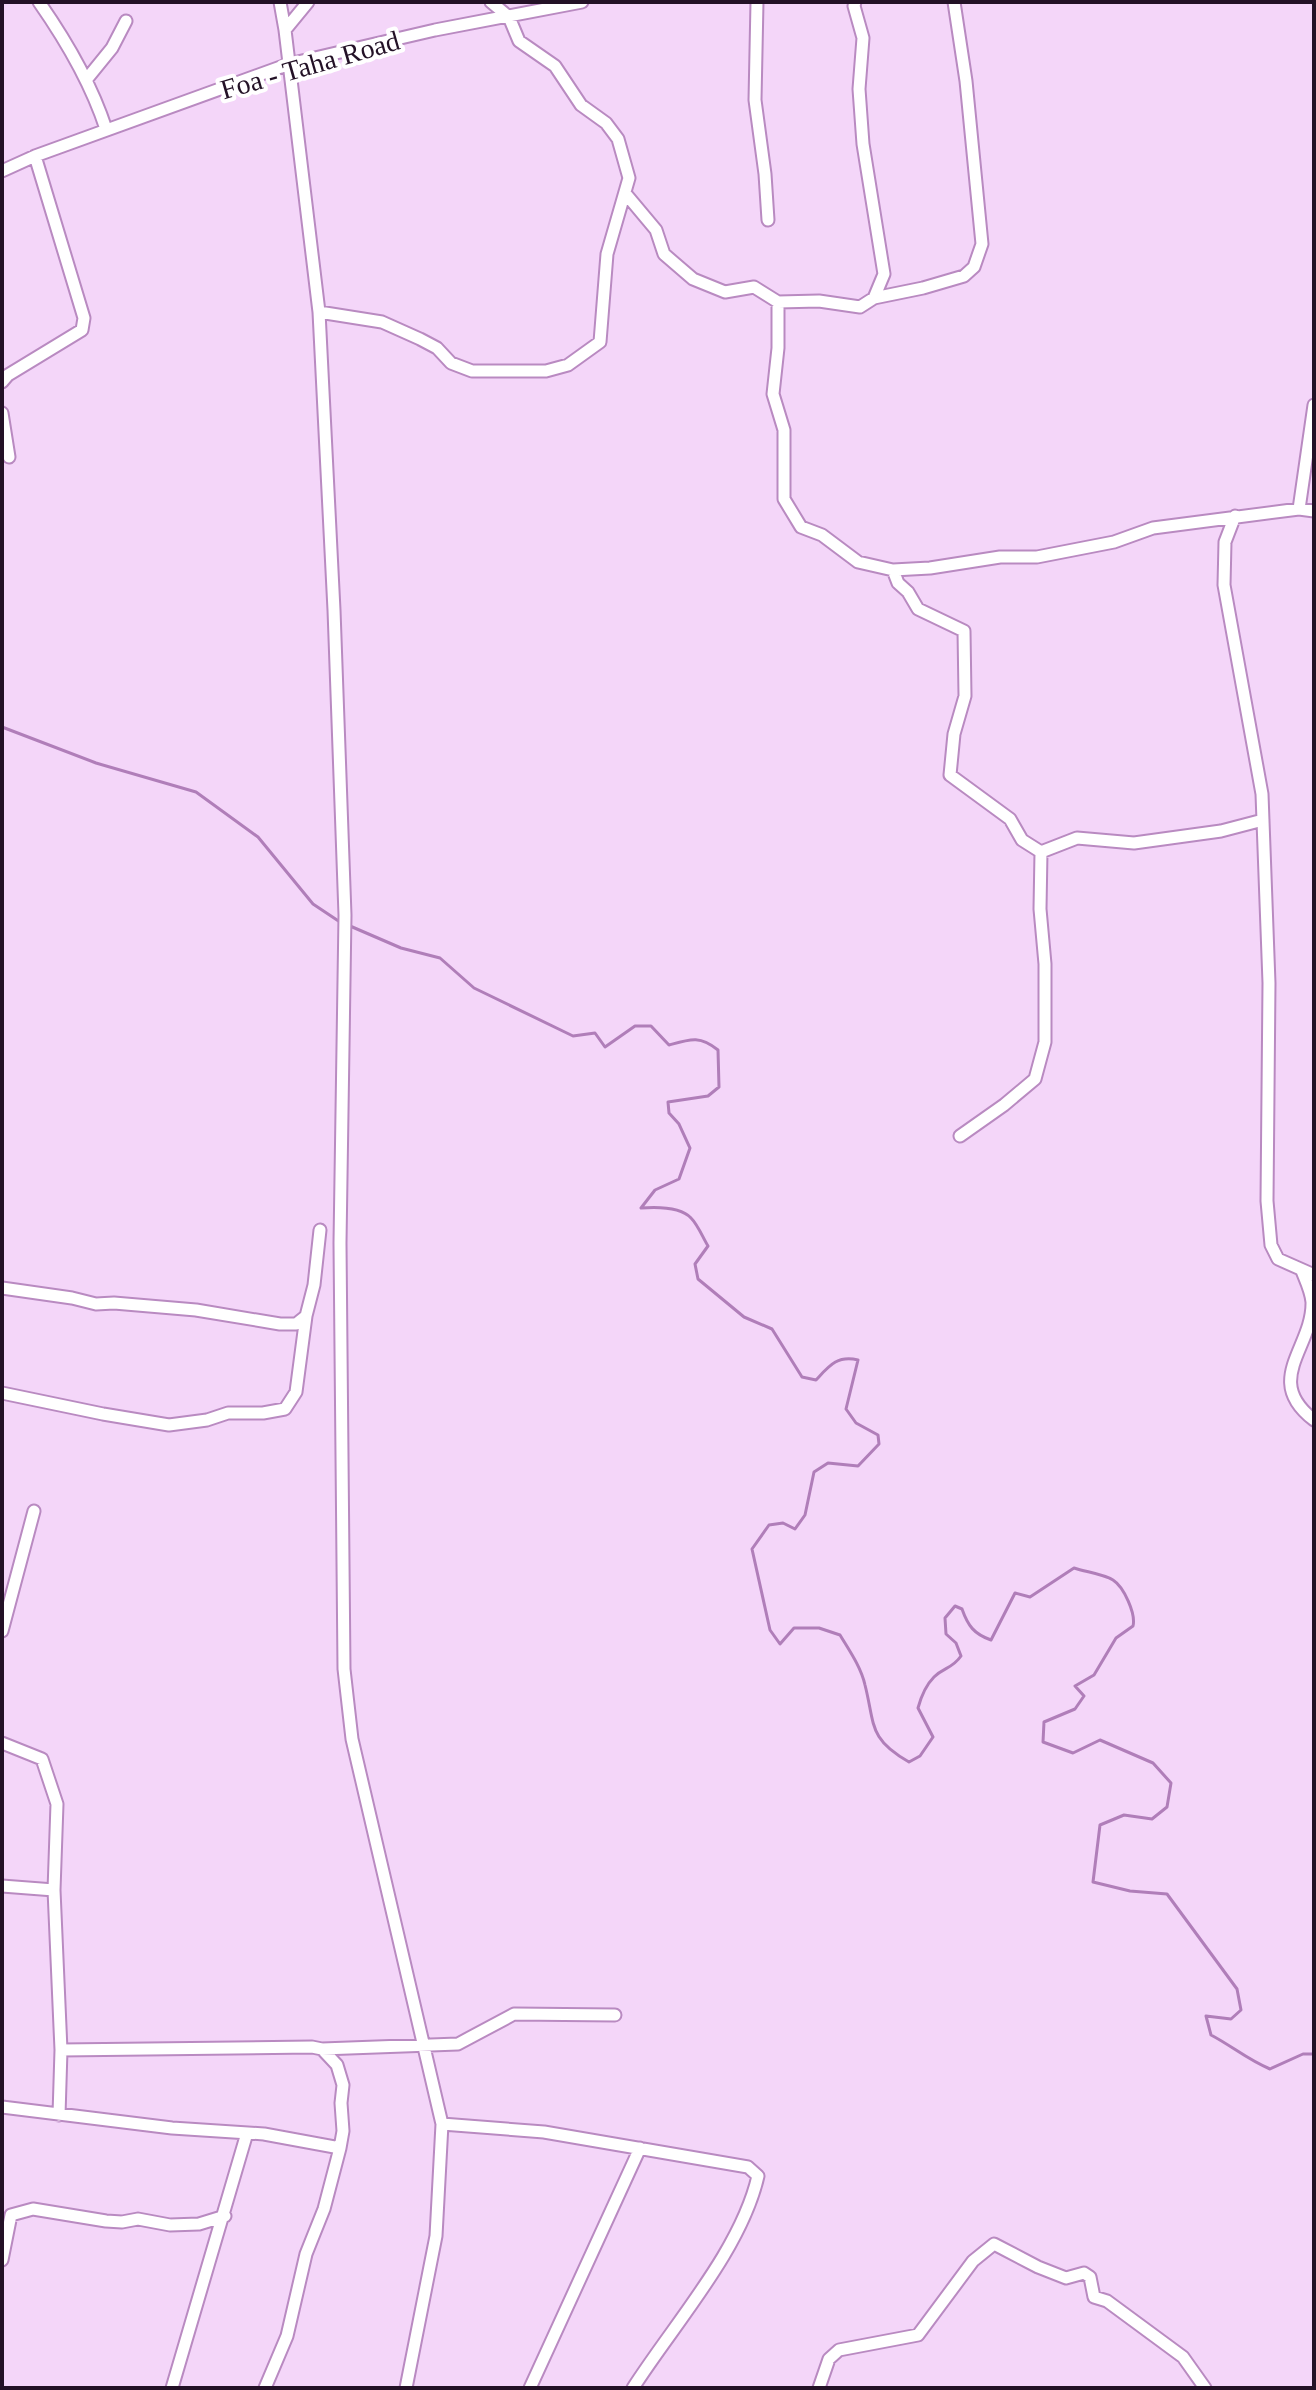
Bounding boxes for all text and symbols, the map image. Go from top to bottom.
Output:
street label: Foa - Taha Road [217,25,403,105]

